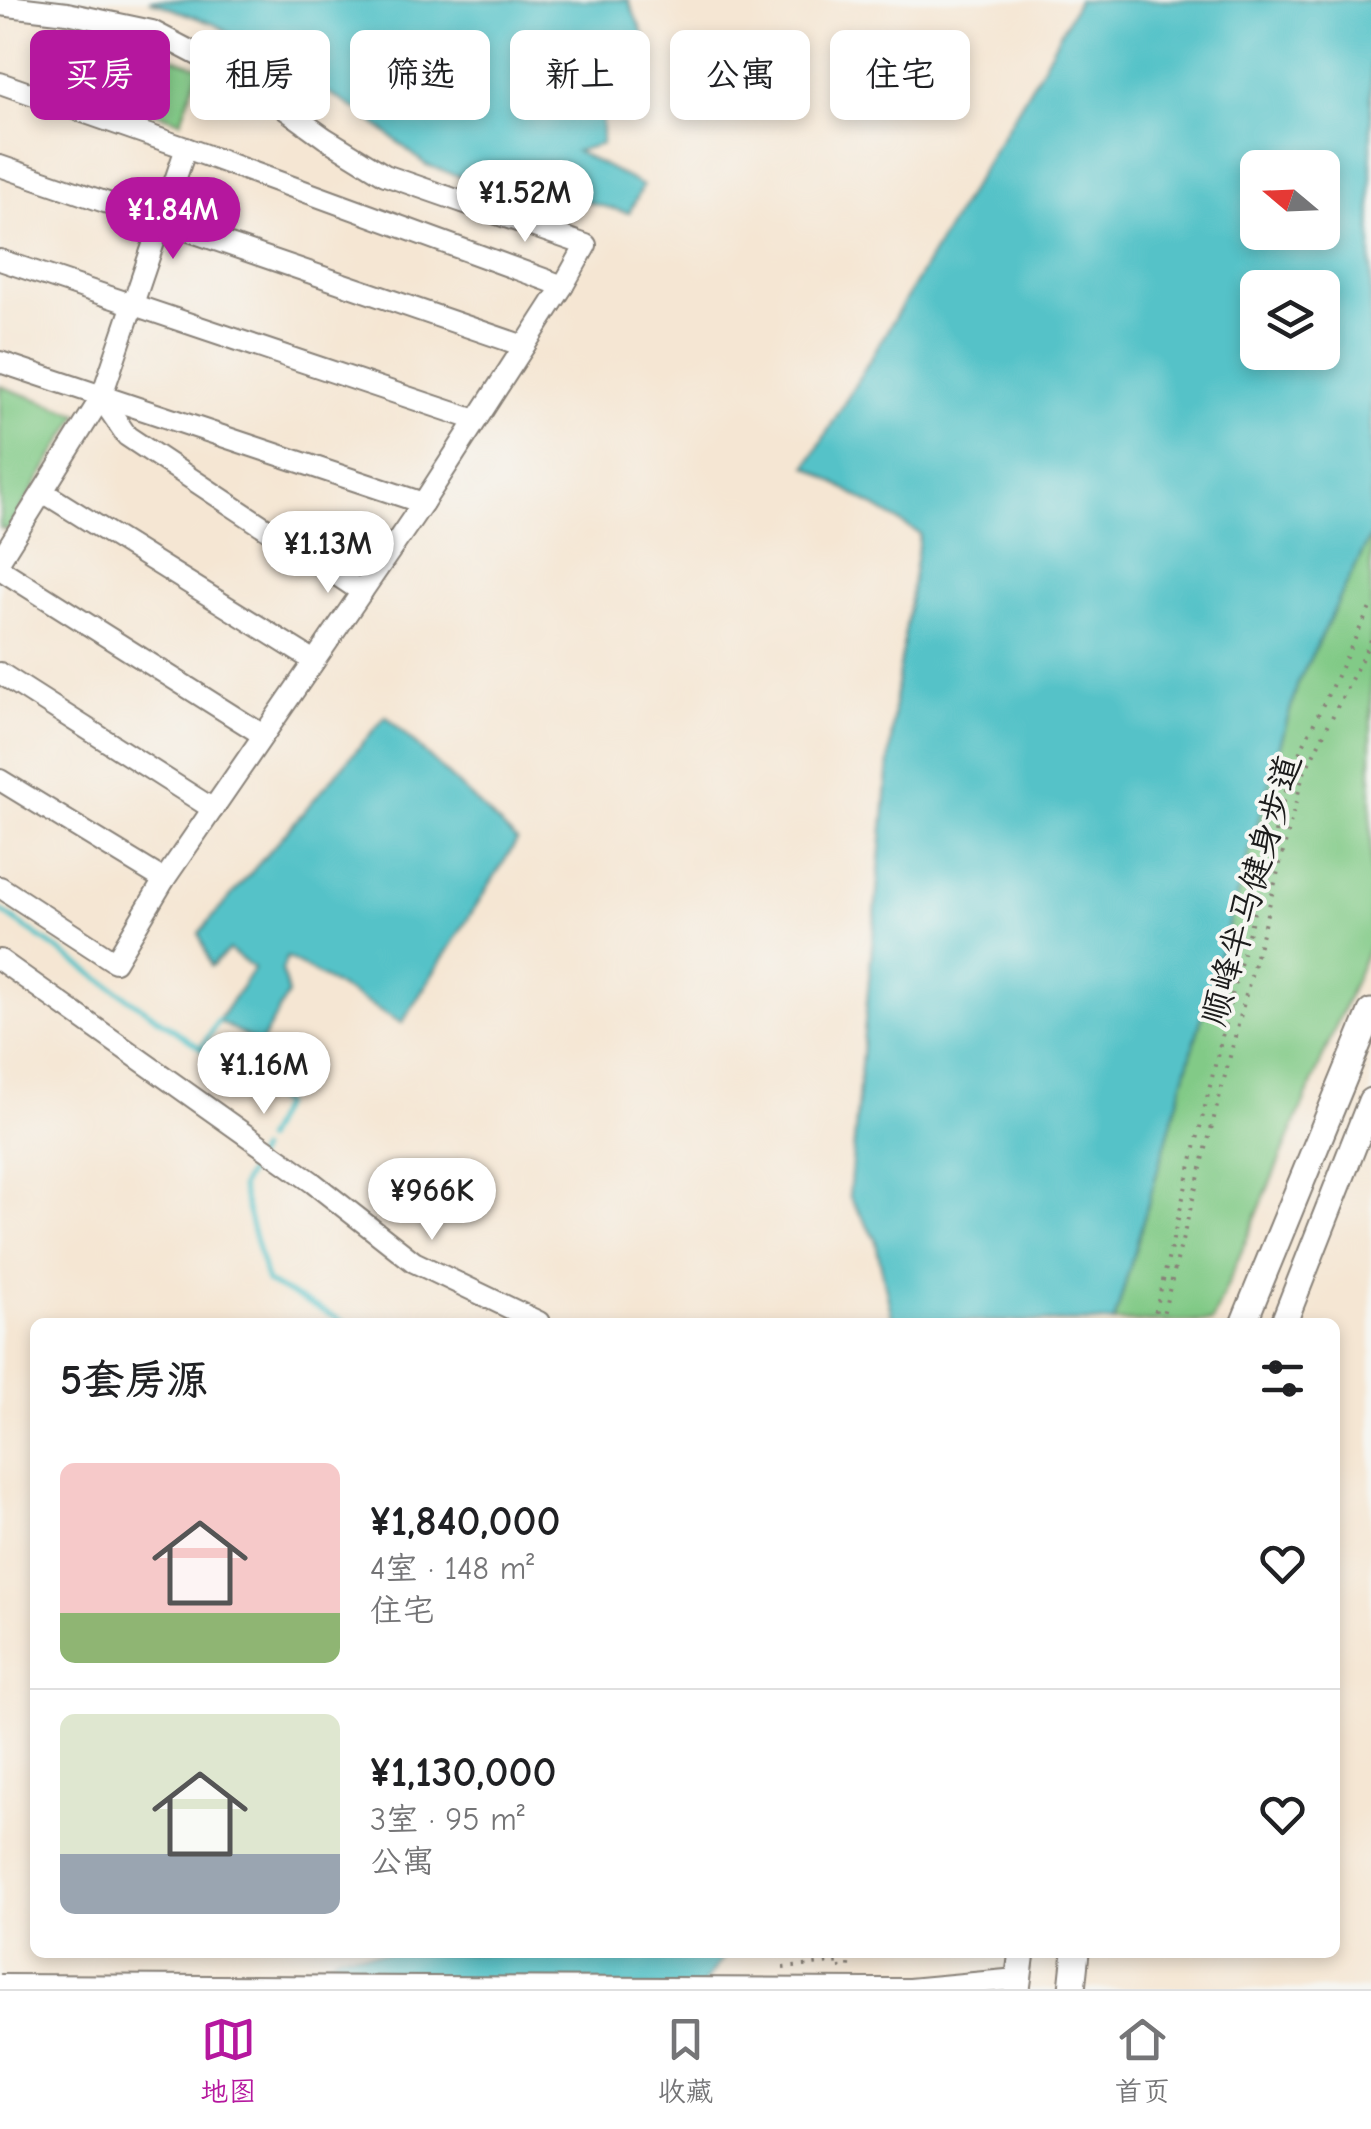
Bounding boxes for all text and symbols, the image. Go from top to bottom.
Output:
chip: 买房 [30,30,170,120]
chip: 租房 [190,30,330,120]
chip: 筛选 [350,30,490,120]
chip: 新上 [510,30,650,120]
chip: 公寓 [670,30,810,120]
chip: 住宅 [830,30,970,120]
north arrow [1240,150,1340,250]
map controls [1240,150,1340,370]
pin: ¥1.52M [444,160,606,245]
text: ¥1.52M [479,174,571,211]
pin: ¥1.84M [92,177,254,262]
text: ¥1.84M [127,191,219,228]
button: layers [1240,270,1340,370]
pin: ¥1.13M [247,511,409,596]
text: ¥1.13M [284,525,372,562]
street label: 顺峰半马健身步道 [1193,750,1309,1030]
pin: ¥1.16M [183,1032,345,1117]
text: ¥1.16M [219,1046,309,1083]
pin: ¥966K [362,1158,502,1243]
text: ¥966K [390,1172,474,1209]
icon: filters [1255,1351,1310,1406]
text: 5套房源 [60,1356,208,1405]
text: ¥1,840,000 [370,1497,561,1546]
icon: home [140,1503,260,1623]
icon: heart [1255,1536,1310,1591]
text: 4室 · 148 m² [370,1550,534,1587]
text: 住宅 [370,1592,434,1629]
text: ¥1,130,000 [370,1748,557,1797]
icon: home [140,1754,260,1874]
icon: heart [1255,1787,1310,1842]
text: 3室 · 95 m² [370,1801,525,1838]
text: 公寓 [370,1843,434,1880]
tab: 地图 [200,2012,257,2109]
tab: 收藏 [657,2012,714,2109]
tab: 首页 [1114,2012,1171,2109]

